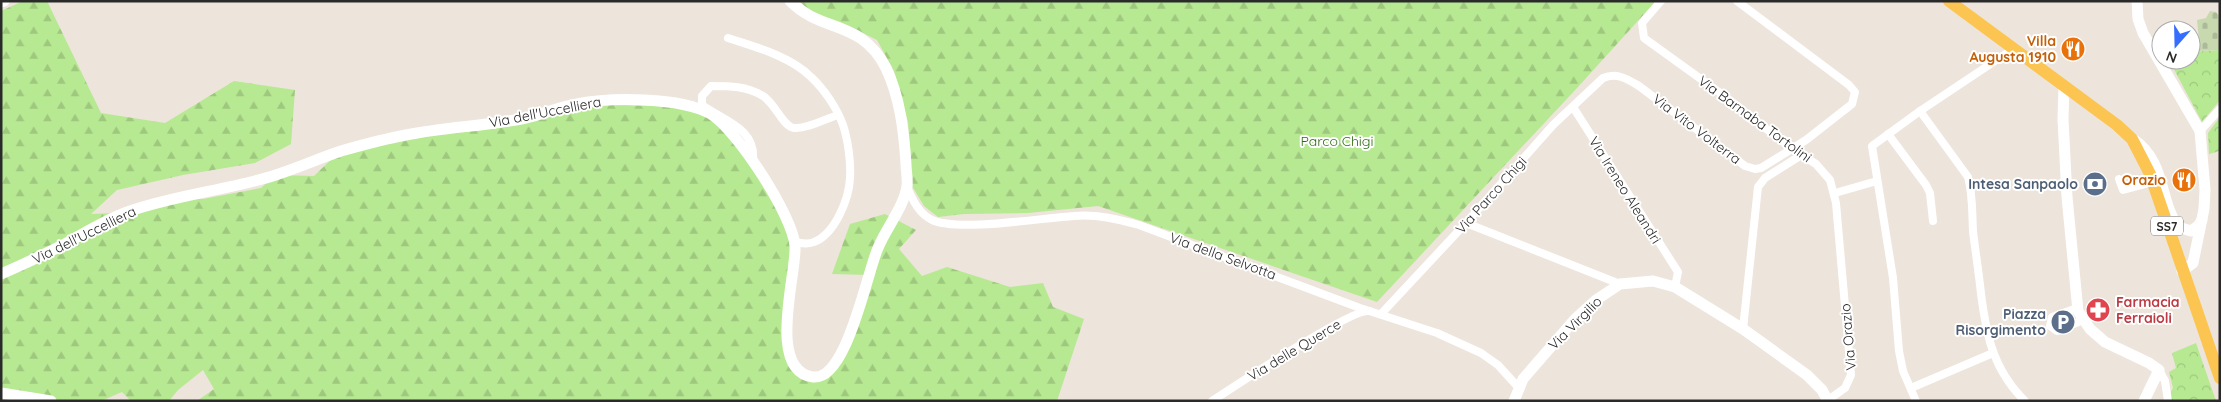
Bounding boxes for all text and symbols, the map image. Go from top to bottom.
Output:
north arrow [2151,20,2201,70]
place label: Villa Augusta 1910 [1969,32,2056,66]
restaurant icon: Villa Augusta 1910 [2060,36,2086,62]
text: N [2164,47,2179,67]
street label: Via Barnaba Tortolini [1695,72,1815,166]
street label: Via Vito Volterra [1649,90,1745,168]
street label: Via dell'Uccelliera [488,92,602,132]
park label: Parco Chigi [1300,132,1374,150]
street label: Via Ireneo Aleandri [1585,133,1665,247]
street label: Via Parco Chigi [1452,153,1530,237]
restaurant icon: Orazio [2171,167,2197,193]
bank icon: Intesa Sanpaolo [2082,171,2108,197]
place label: Orazio [2122,171,2166,189]
place label: Intesa Sanpaolo [1968,175,2078,193]
street label: Via dell'Uccelliera [29,202,139,268]
road number: SS7 [2151,217,2183,236]
street label: Via della Selvotta [1167,228,1279,284]
street label: Via Virgilio [1544,292,1606,354]
place label: Farmacia Ferraioli [2116,293,2180,327]
pharmacy icon: Farmacia Ferraioli [2085,297,2111,323]
street label: Via Orazio [1836,303,1860,371]
place label: Piazza Risorgimento [1956,305,2046,339]
parking icon: Piazza Risorgimento [2050,309,2076,335]
street label: Via delle Querce [1244,315,1344,385]

